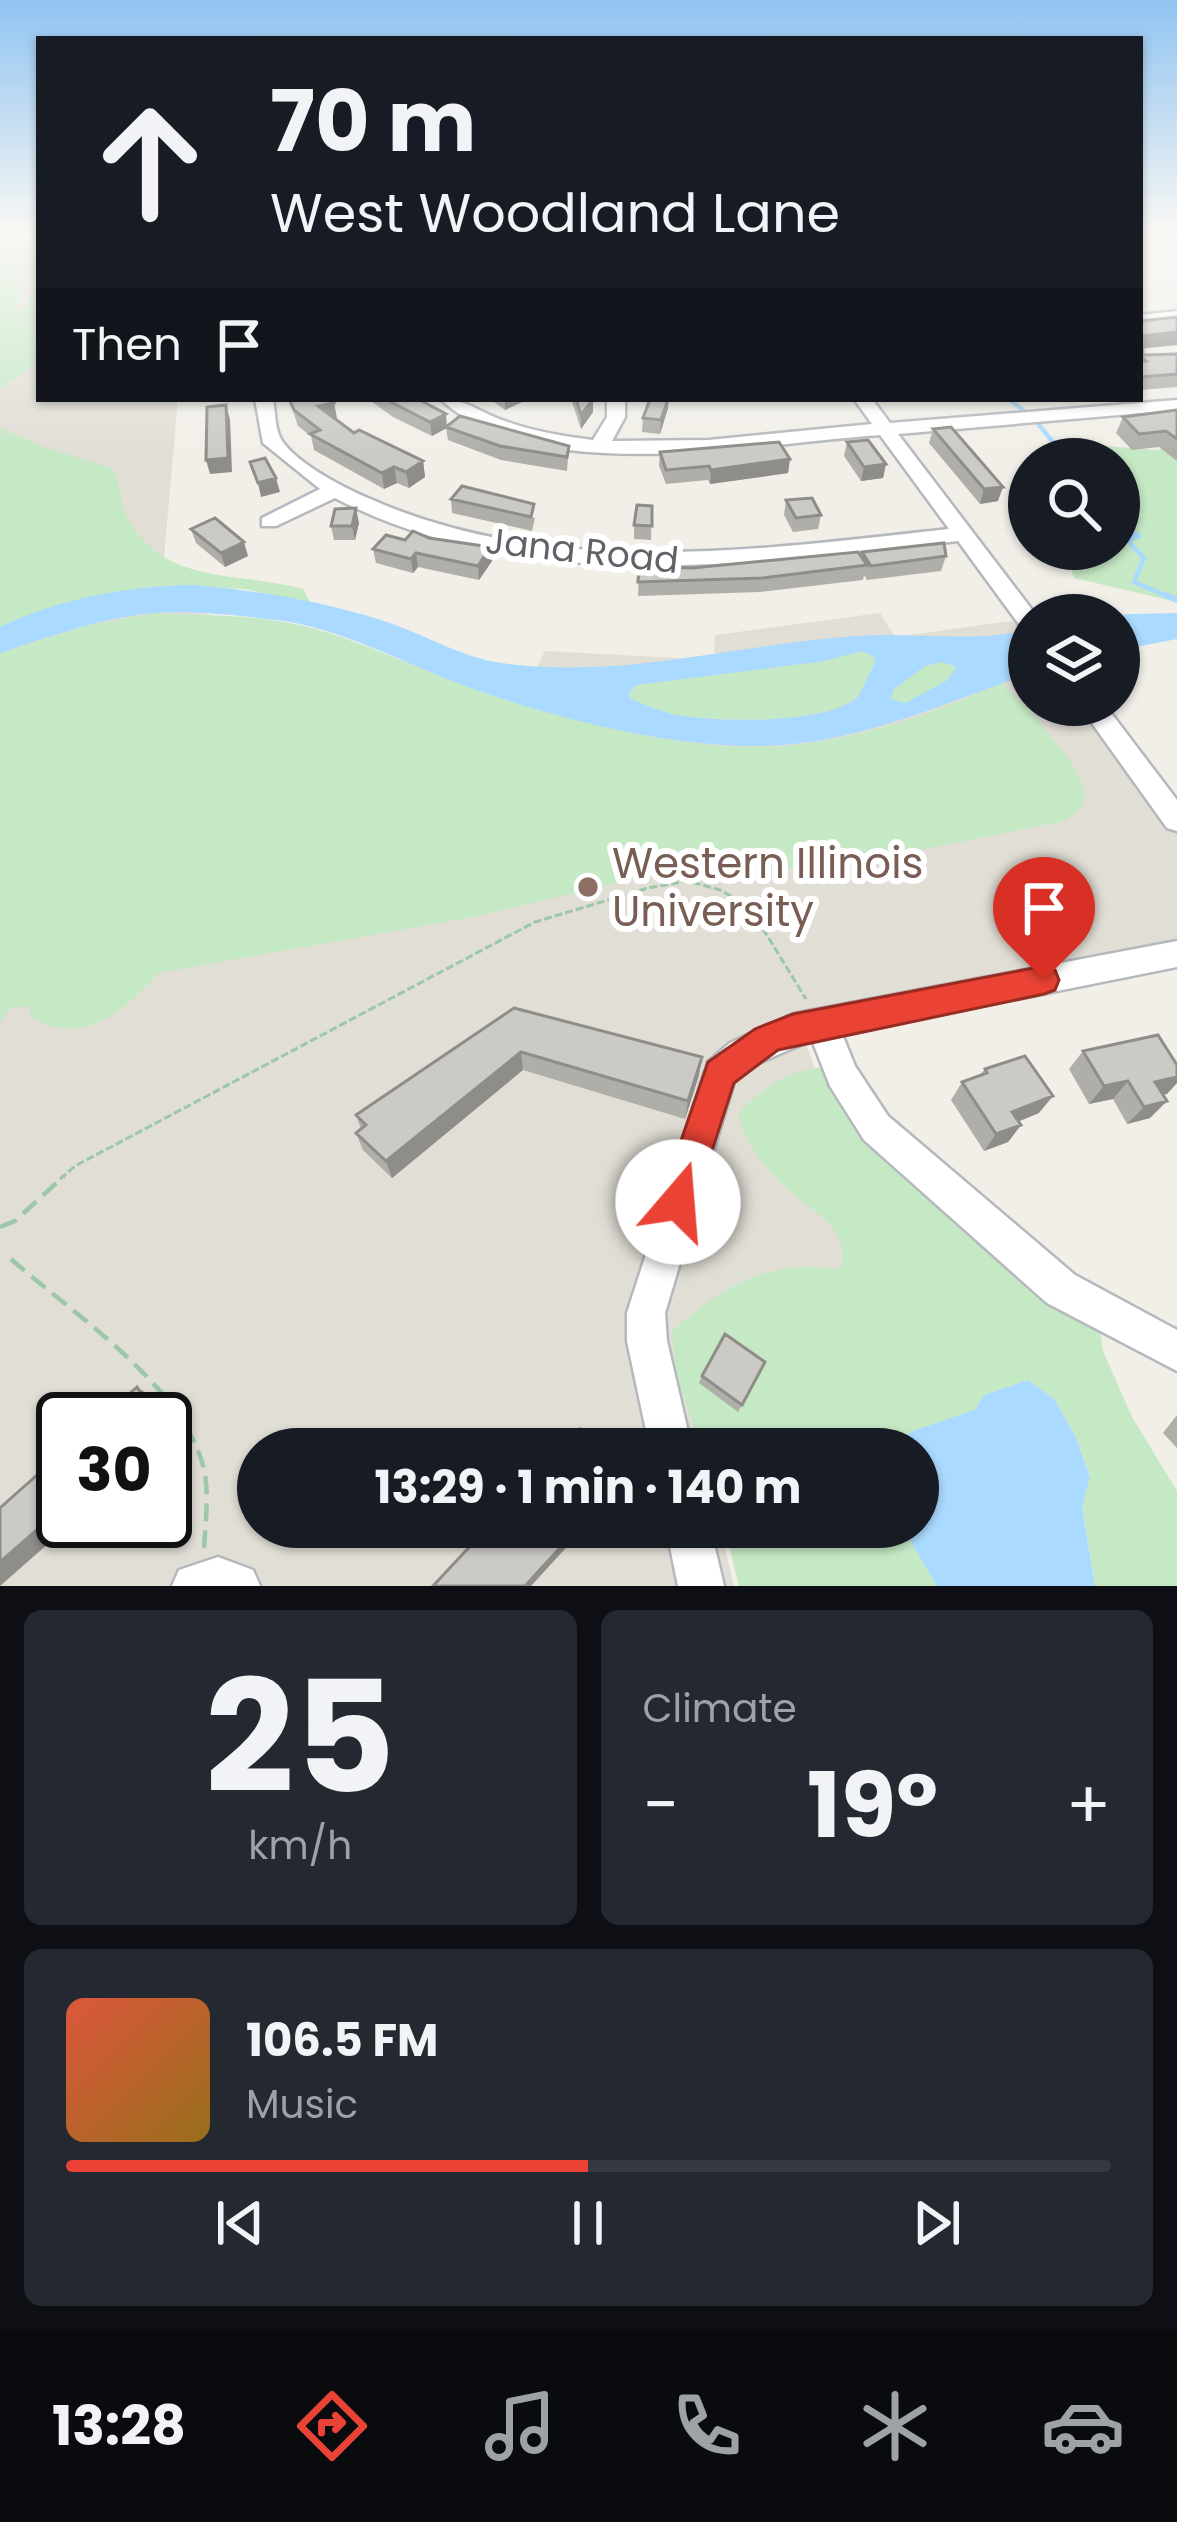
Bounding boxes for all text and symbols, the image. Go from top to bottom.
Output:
text: 70 m [270,63,476,180]
icon: ahead [72,84,228,240]
text: West Woodland Lane [270,175,840,251]
icon: arrive [206,312,272,378]
text: Then [72,313,182,376]
map controls [1008,438,1140,726]
button: search [1008,438,1140,570]
street label: Jana Road [483,515,681,586]
button: layers [1008,594,1140,726]
place label: Western Illinois University [612,834,923,941]
pin [993,857,1095,980]
marker: Western Illinois University [575,874,601,900]
icon: arrive [1011,875,1077,941]
position arrow [615,1139,741,1265]
speed limit sign: 30 [36,1392,192,1548]
text: 13:29 · 1 min · 140 m [374,1456,802,1519]
text: 25 [205,1628,395,1847]
text: Climate [643,1681,797,1736]
text: 19° [807,1742,938,1869]
text: − [643,1759,679,1851]
text: + [1066,1759,1111,1851]
text: km/h [248,1818,352,1873]
text: 106.5 FM [246,2009,438,2072]
text: Music [246,2077,358,2132]
icon: previous [207,2190,273,2256]
icon: pause [555,2190,621,2256]
icon: next [904,2190,970,2256]
icon: directions [290,2384,374,2468]
icon: music [478,2384,562,2468]
icon: phone [665,2384,749,2468]
icon: climate [853,2384,937,2468]
icon: car [1041,2384,1125,2468]
text: 13:28 [52,2388,186,2464]

